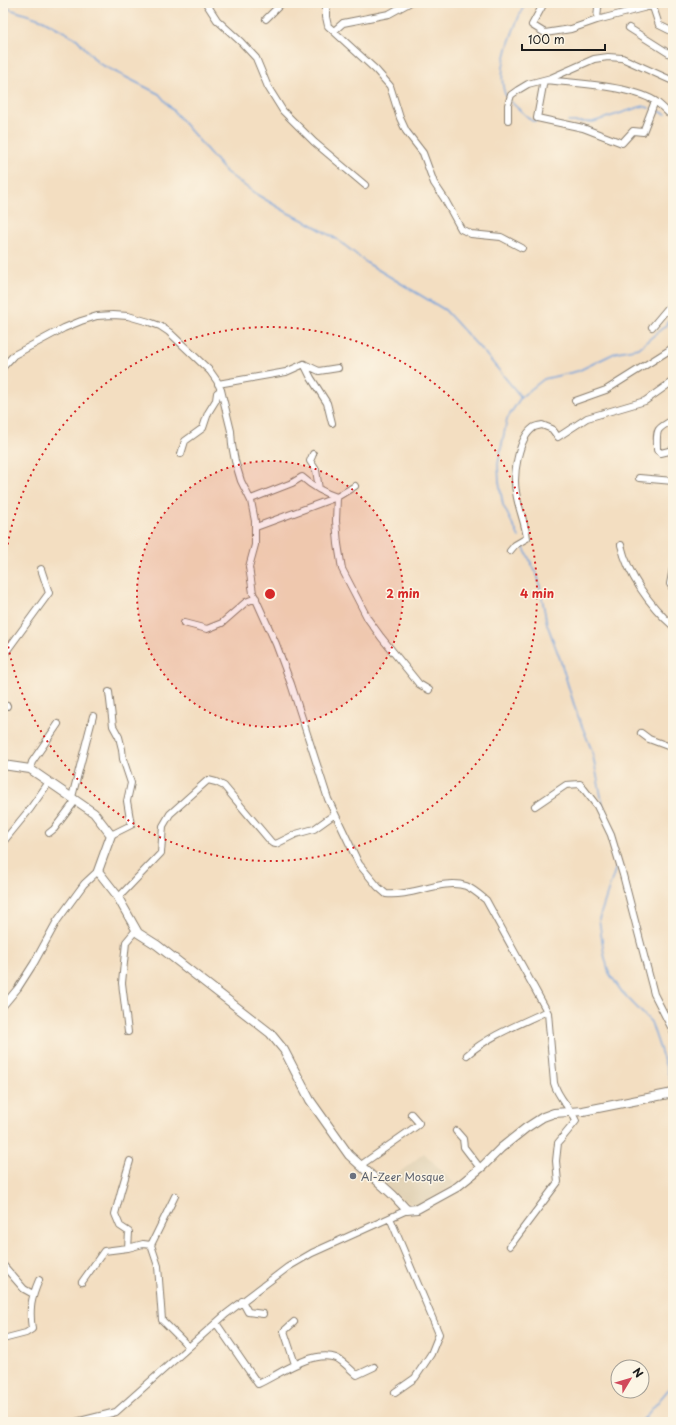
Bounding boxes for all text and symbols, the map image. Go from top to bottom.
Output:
scale bar [522,26,605,52]
text: 100 m [528,30,565,48]
text: 2 min [386,584,420,602]
text: 4 min [520,584,554,602]
centre of rings [263,587,277,601]
place label: Al-Zeer Mosque [361,1168,445,1185]
marker: Al-Zeer Mosque [348,1171,358,1181]
north arrow [610,1359,650,1399]
text: N [629,1364,648,1381]

